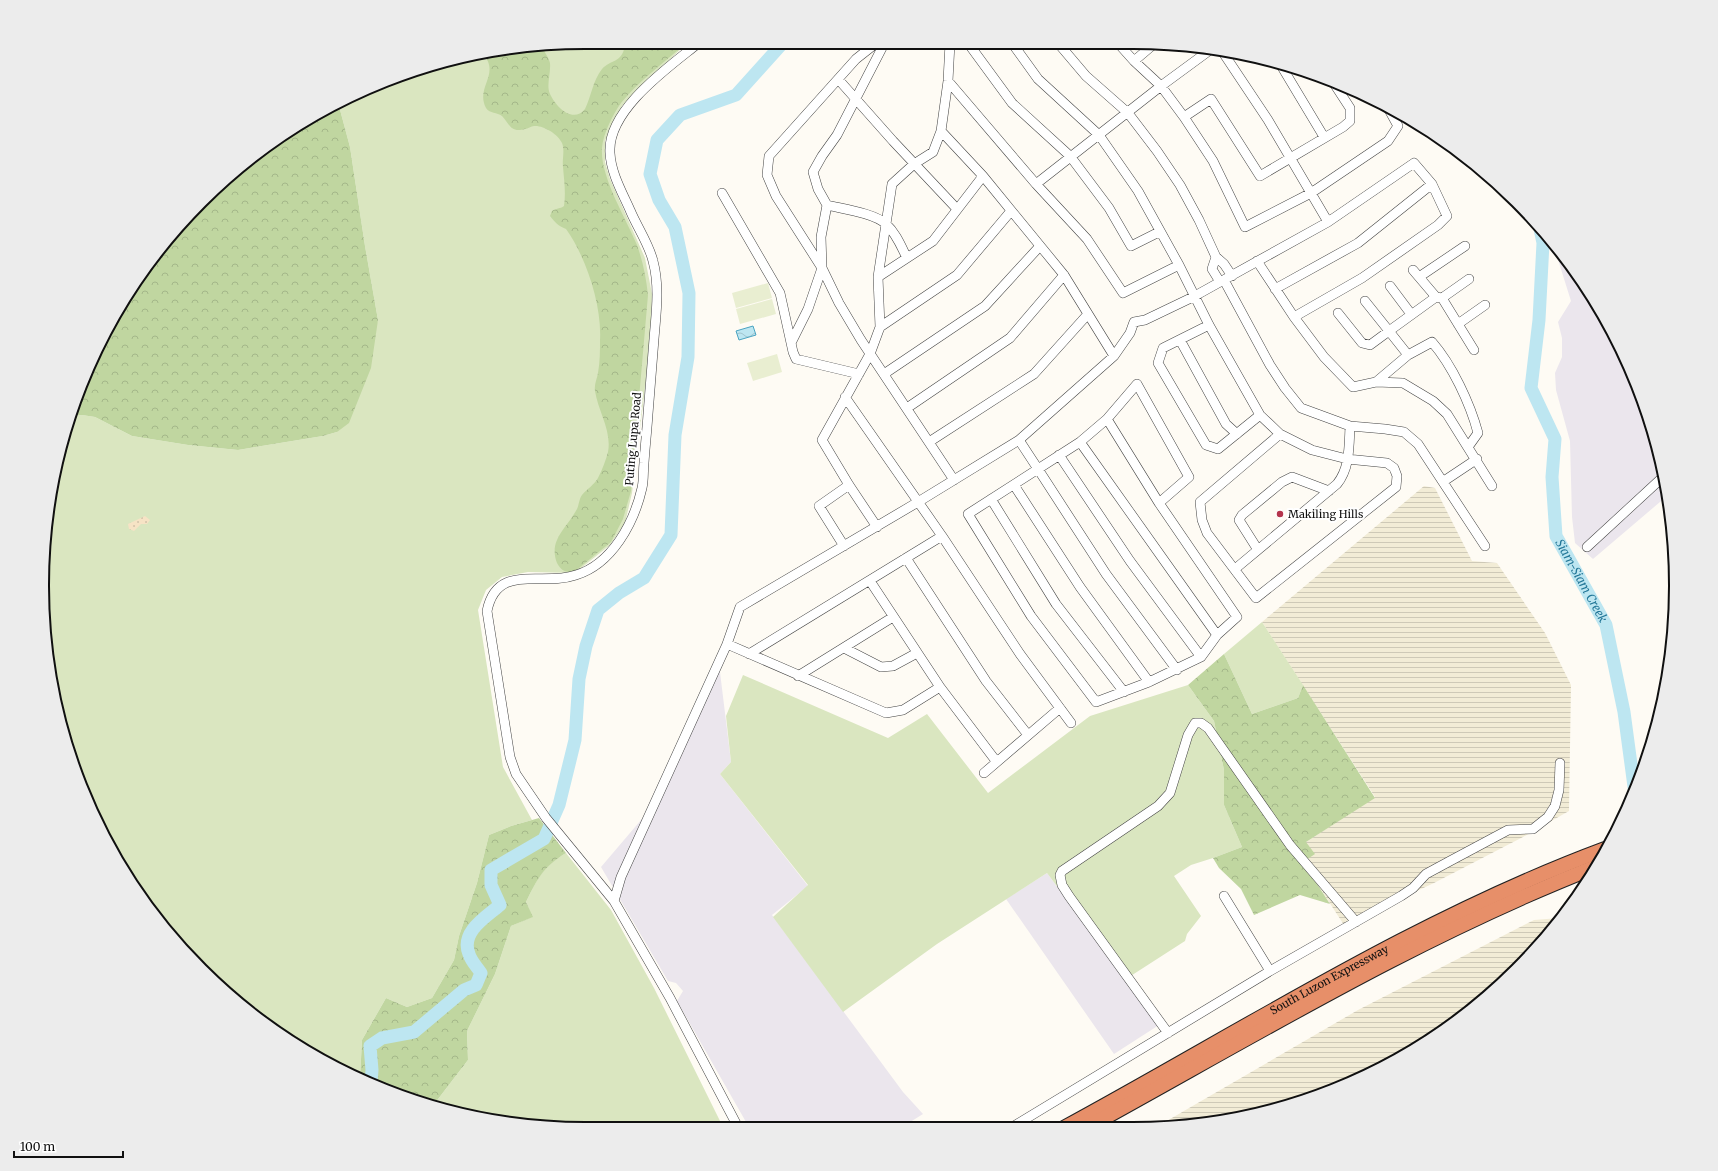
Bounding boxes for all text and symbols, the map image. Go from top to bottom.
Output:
street label: Puting Lupa Road [622,391,644,486]
place label: Makiling Hills [1288,507,1363,521]
marker: Makiling Hills [1275,509,1285,519]
water label: Siam-Siam Creek [1552,536,1611,625]
street label: South Luzon Expressway [1267,941,1391,1018]
scale bar [14,1133,123,1159]
text: 100 m [20,1139,55,1154]

